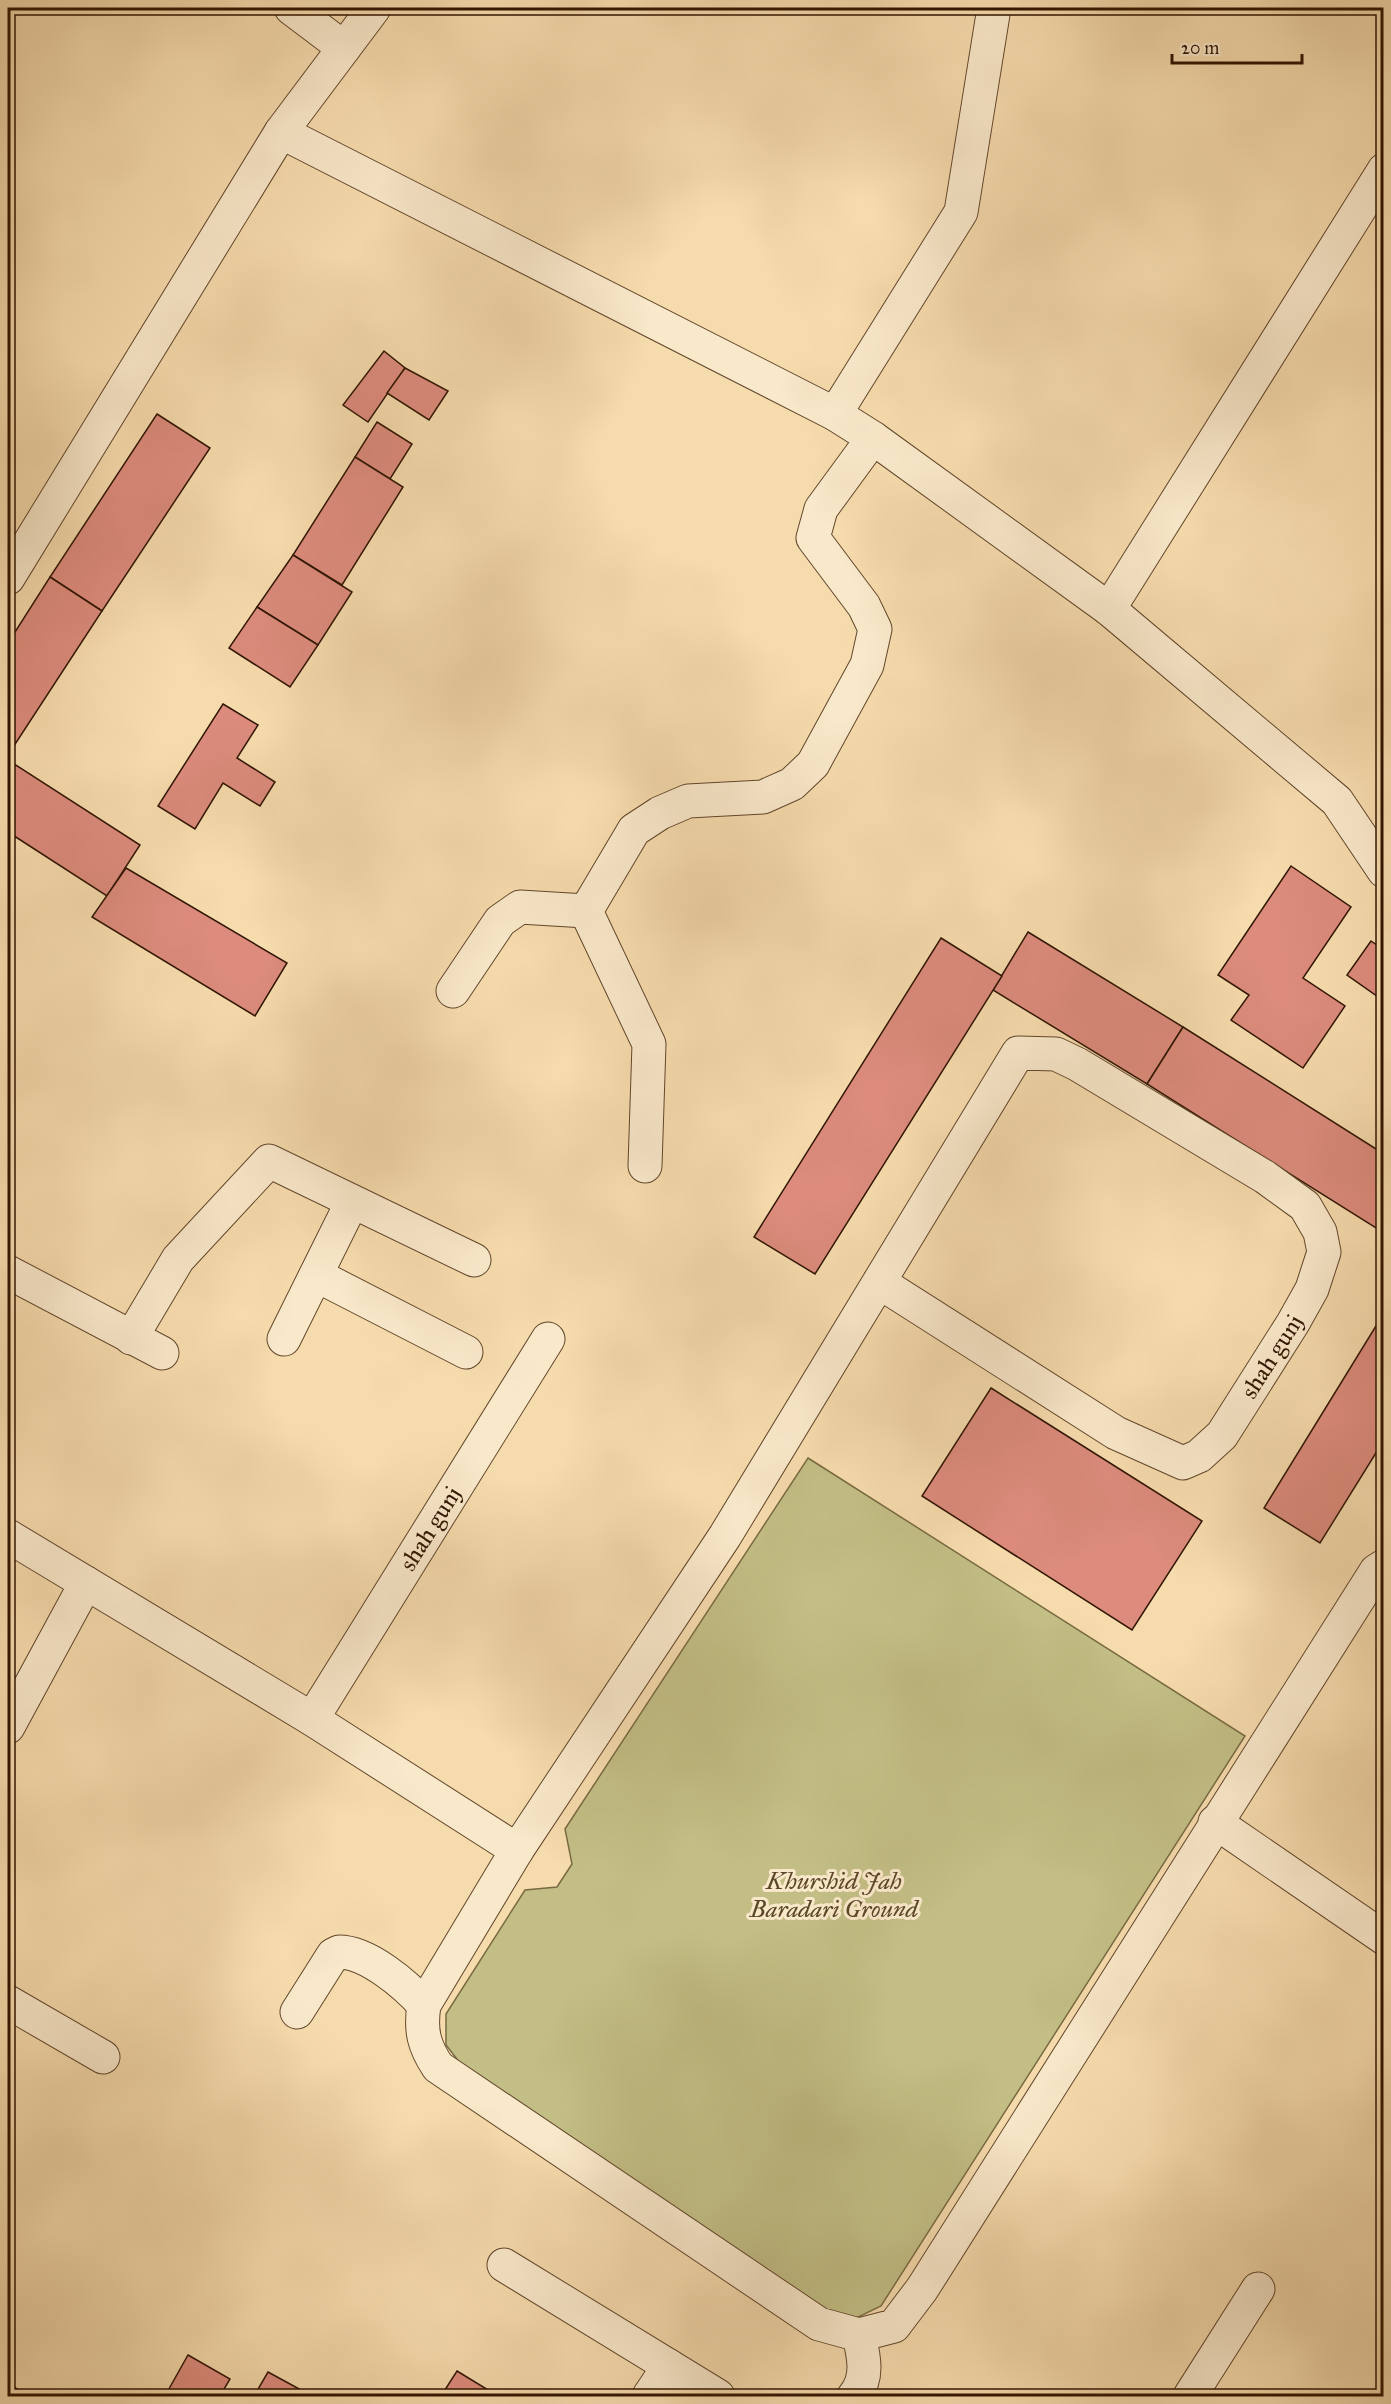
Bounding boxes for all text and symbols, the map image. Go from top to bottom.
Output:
scale bar [1172,27,1302,65]
text: 20 m [1181,37,1219,59]
street label: shah gunj [1234,1309,1310,1404]
street label: shah gunj [393,1481,468,1576]
park label: Khurshid Jah Baradari Ground [749,1866,920,1924]

